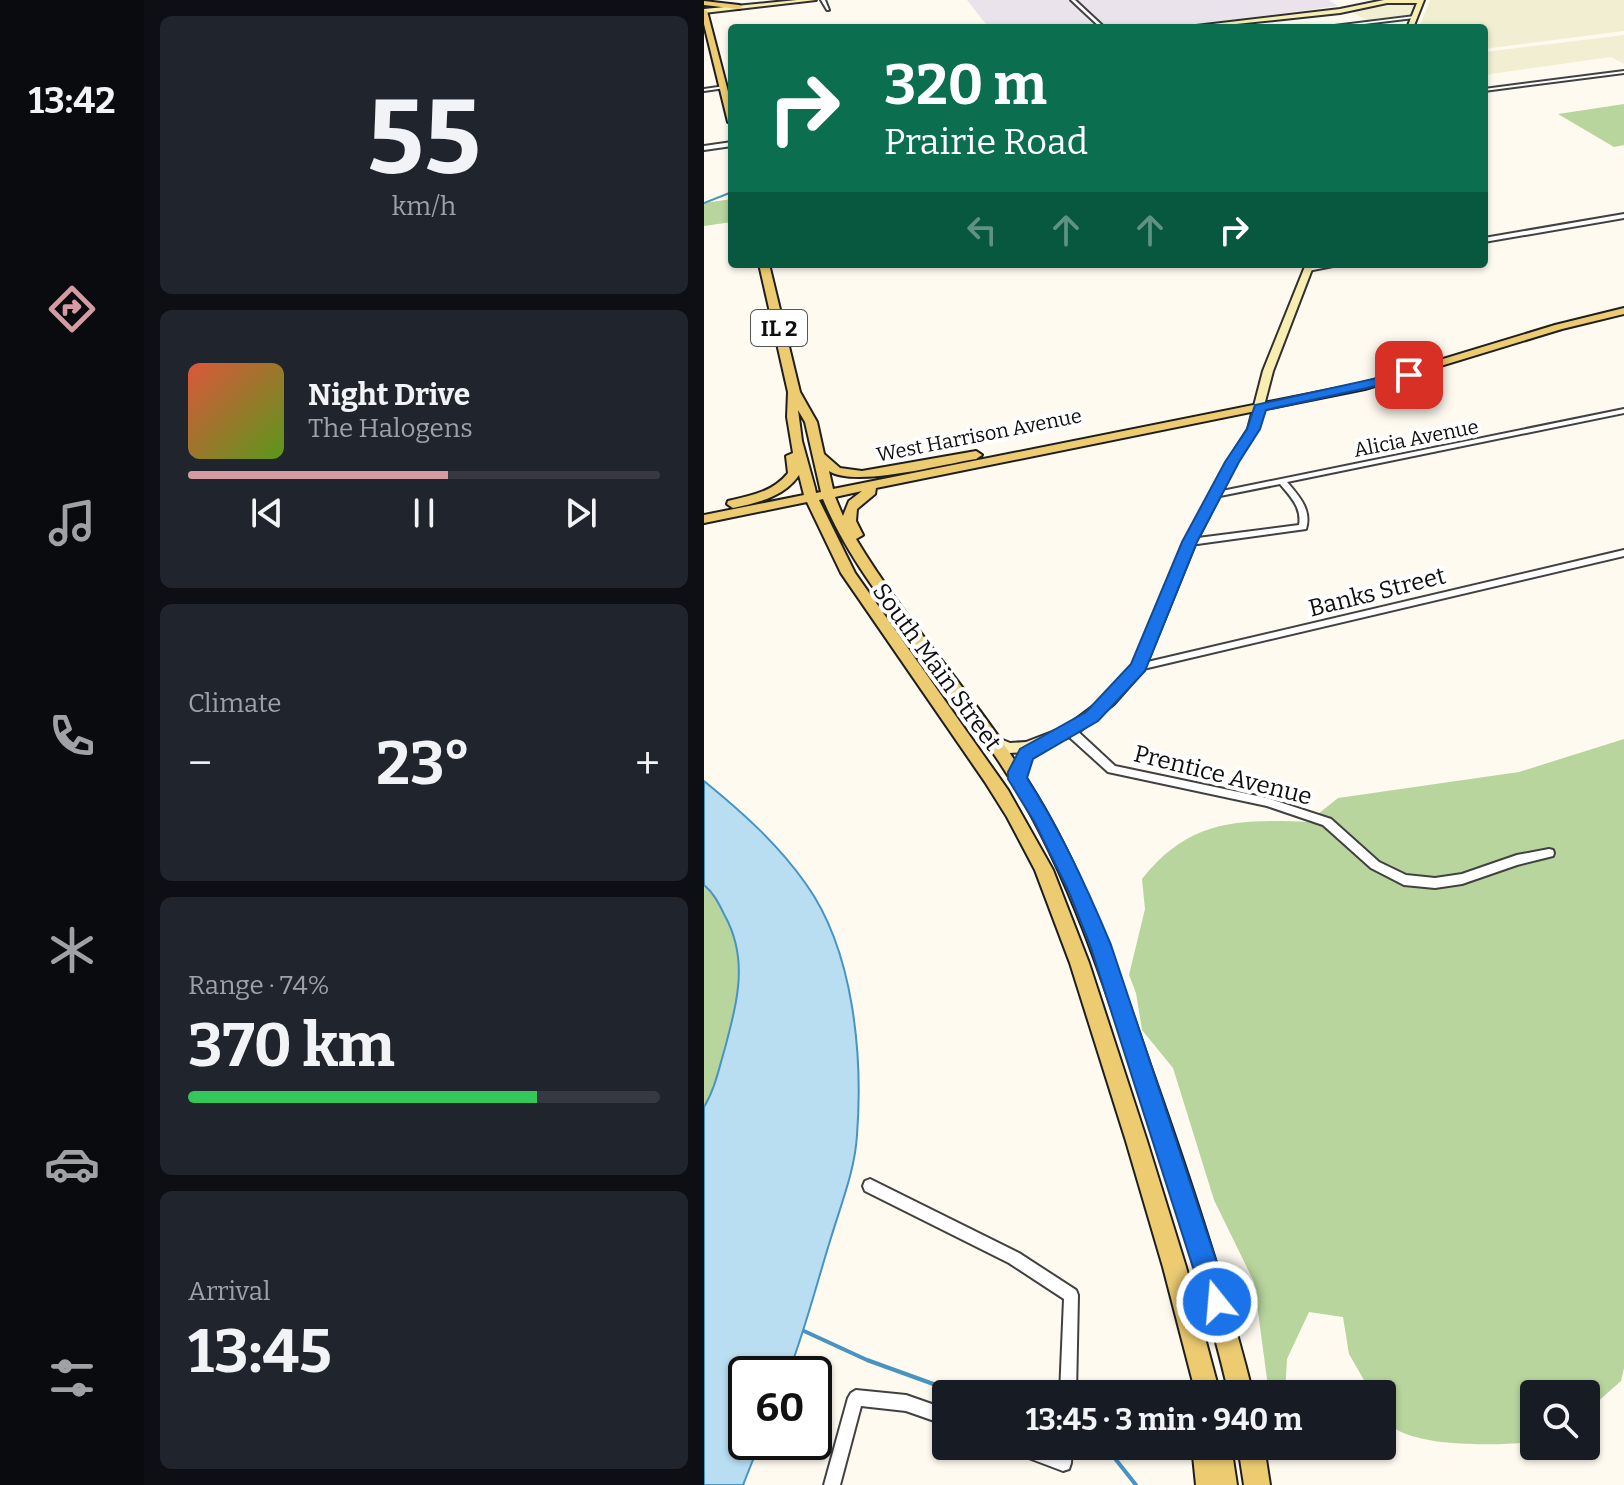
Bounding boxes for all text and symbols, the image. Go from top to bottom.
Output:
text: 320 m [884,52,1047,119]
icon: right [752,56,856,160]
text: 55 [367,76,481,201]
text: 13:42 [29,79,115,123]
text: Prairie Road [884,120,1088,164]
text: km/h [392,191,456,222]
icon: left [960,208,1004,252]
icon: ahead [1044,208,1088,252]
icon: ahead [1128,208,1172,252]
icon: right [1212,208,1256,252]
icon: directions [44,281,100,337]
road number: IL 2 [751,310,807,346]
pin [1375,341,1443,409]
icon: arrive [1387,353,1431,397]
text: Night Drive [308,377,470,413]
street label: West Harrison Avenue [874,403,1084,467]
text: The Halogens [308,413,473,444]
street label: Alicia Avenue [1352,414,1480,462]
icon: previous [245,491,289,535]
icon: pause [402,491,446,535]
icon: next [559,491,603,535]
icon: music [44,495,100,551]
street label: Banks Street [1306,561,1449,623]
street label: South Main Street [867,578,1007,756]
text: Climate [188,688,282,719]
icon: phone [44,708,100,764]
text: 23° [376,728,471,800]
text: − [188,737,212,790]
text: + [635,737,660,790]
street label: Prentice Avenue [1131,739,1315,811]
icon: climate [44,922,100,978]
text: Range · 74% [188,970,330,1001]
text: 370 km [188,1010,395,1082]
icon: car [44,1136,100,1192]
position arrow [1175,1260,1259,1344]
text: Arrival [188,1276,270,1307]
text: 13:45 [188,1316,332,1388]
icon: filters [44,1350,100,1406]
speed limit sign: 60 [728,1356,832,1460]
map controls [1520,1380,1600,1460]
button: search [1520,1380,1600,1460]
text: 13:45 · 3 min · 940 m [1026,1402,1302,1438]

